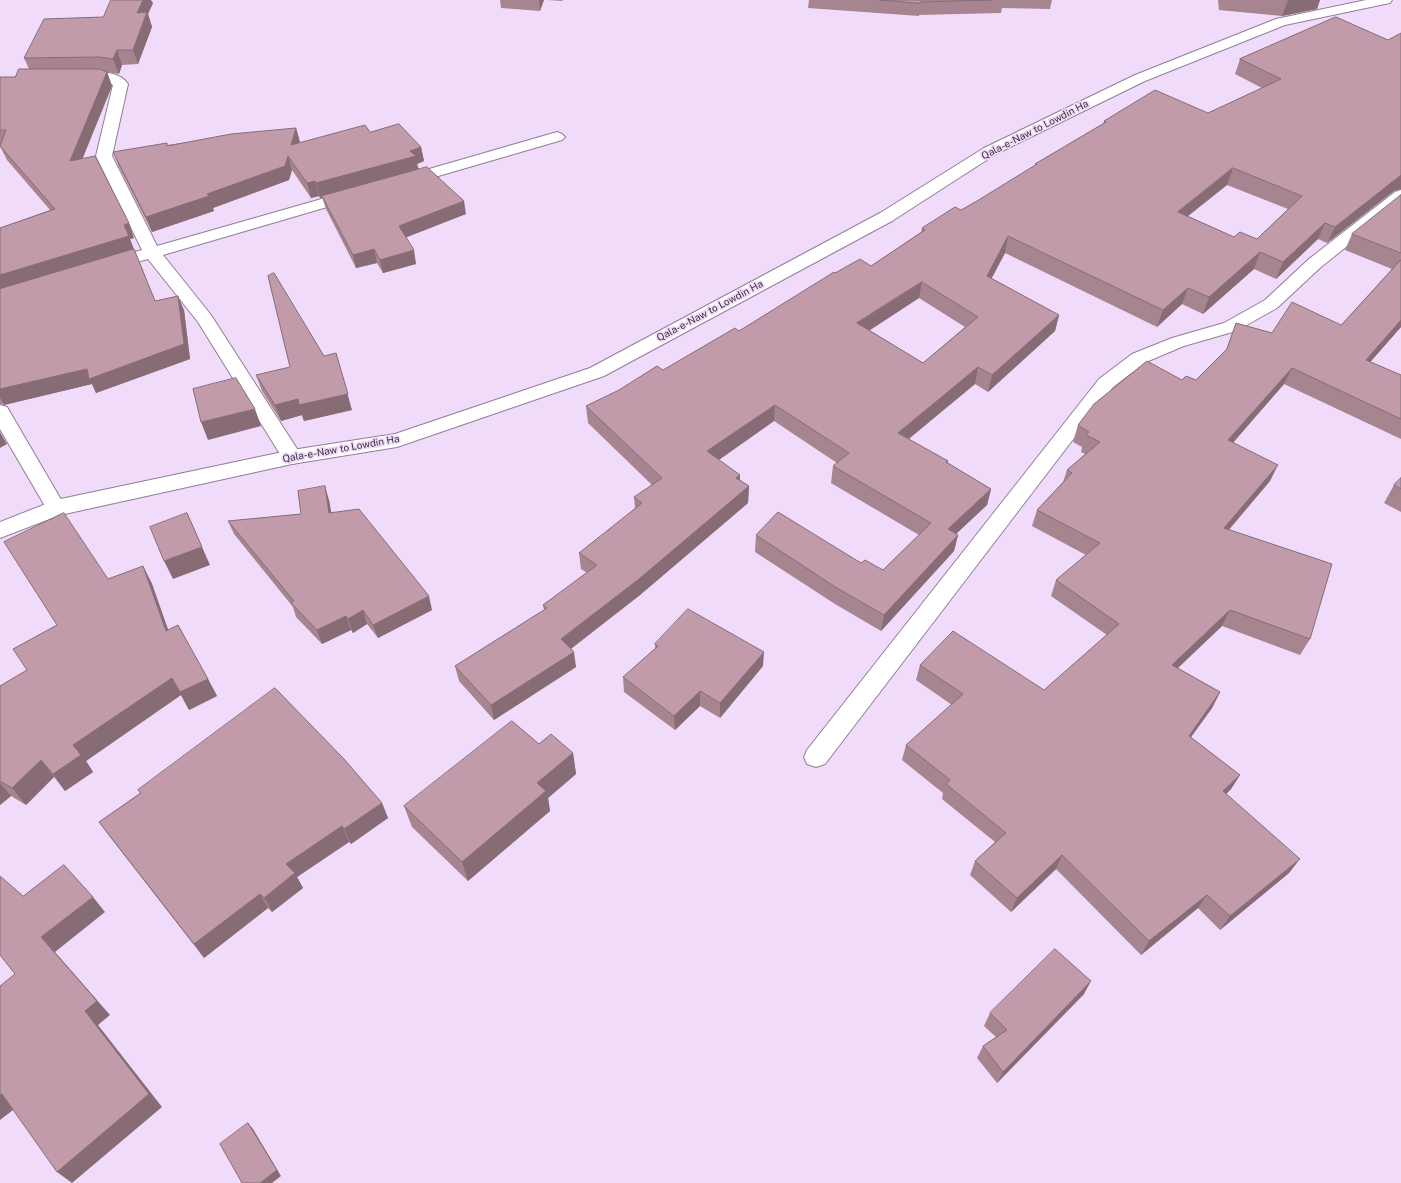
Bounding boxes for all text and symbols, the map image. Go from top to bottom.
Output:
street label: Qala-e-Naw to Lowdin Ha [979,98,1091,162]
street label: Qala-e-Naw to Lowdin Ha [655,278,765,344]
street label: Qala-e-Naw to Lowdin Ha [282,433,400,465]

